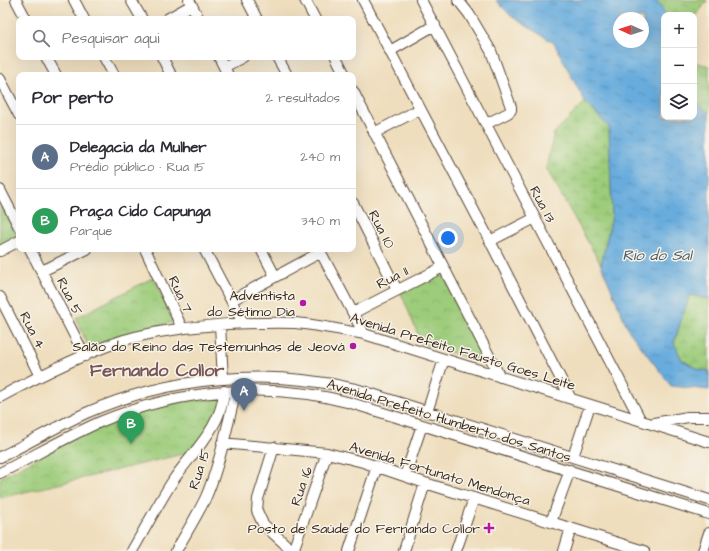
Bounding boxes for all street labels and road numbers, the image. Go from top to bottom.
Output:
street label: Rua 13 [524,183,560,226]
street label: Rua 10 [363,207,399,252]
street label: Rua 11 [373,261,412,294]
street label: Rua 7 [163,273,197,316]
street label: Rua 5 [51,274,87,319]
street label: Rua 4 [14,308,50,353]
street label: Avenida Prefeito Fausto Goes Leite [348,308,578,396]
street label: Avenida Prefeito Humberto dos Santos [324,374,573,468]
street label: Avenida Fortunato Mendonça [347,437,533,511]
street label: Rua 15 [184,446,216,492]
street label: Rua 16 [286,464,318,509]

